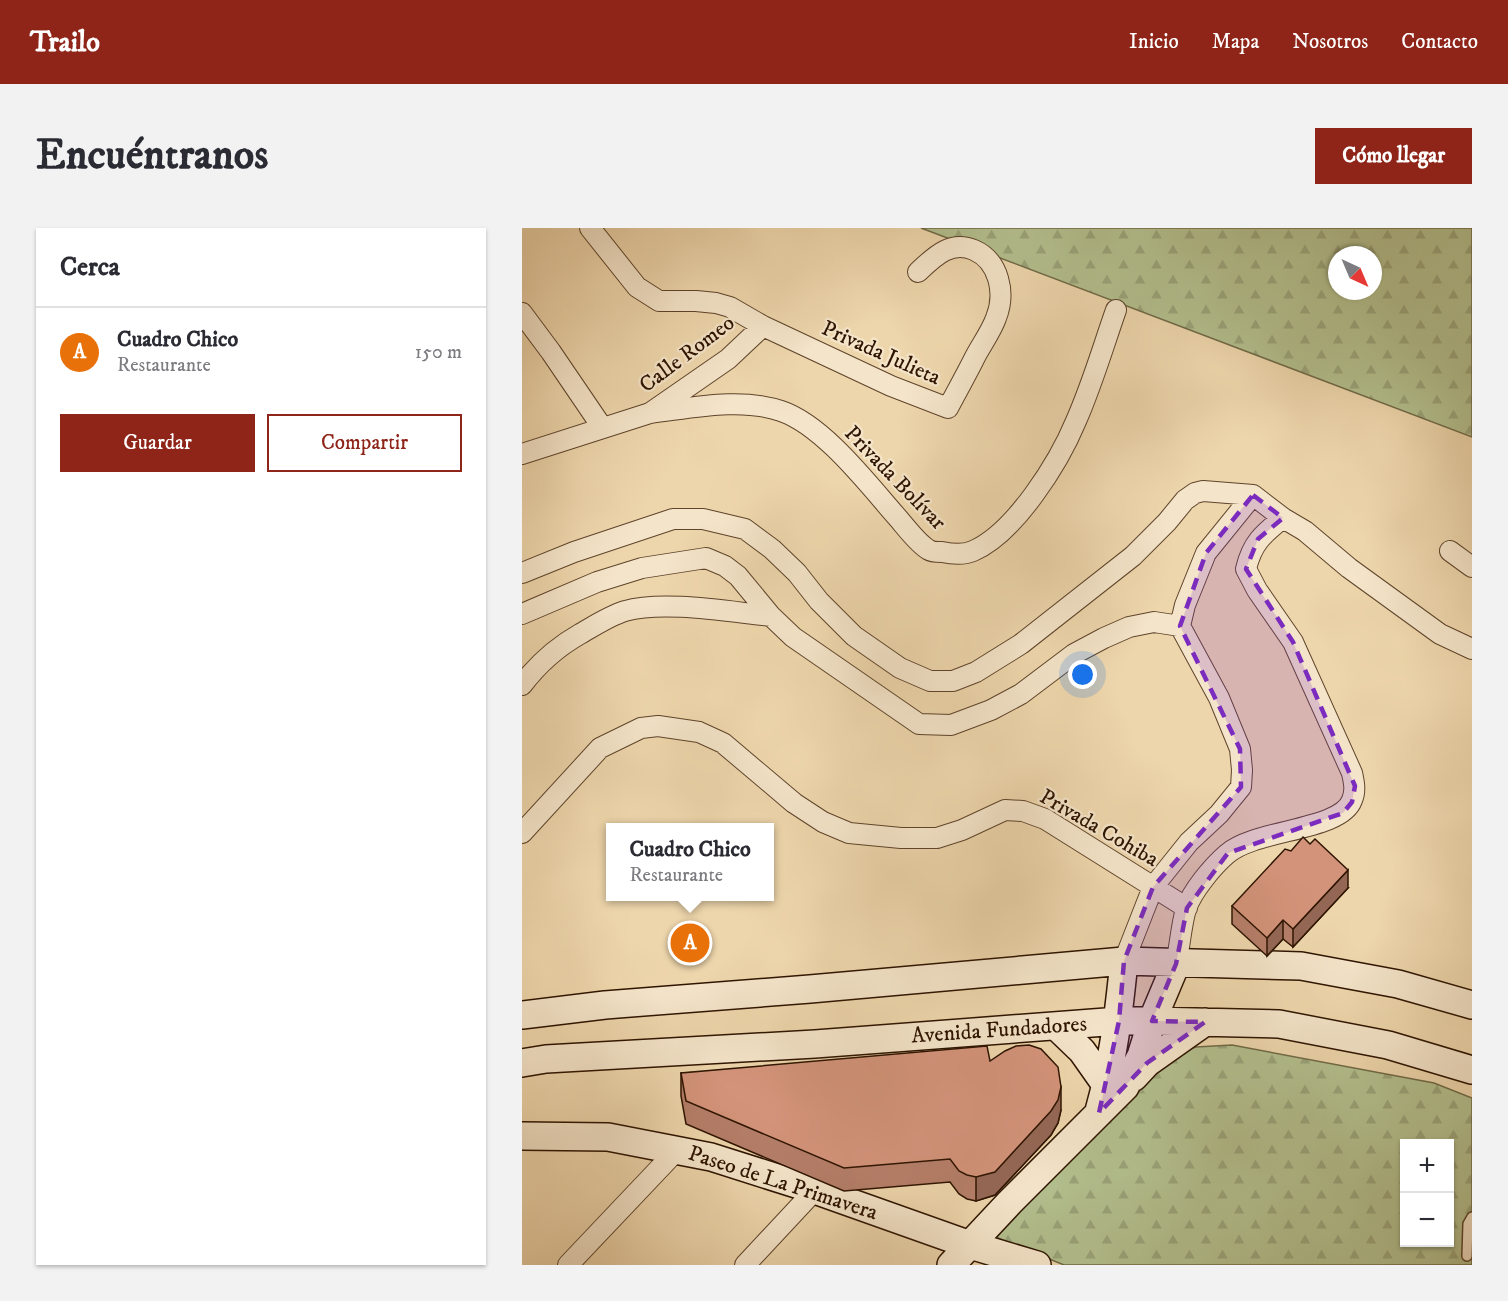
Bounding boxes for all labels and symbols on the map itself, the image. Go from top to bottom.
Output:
north arrow [1328,246,1382,300]
street label: Calle Romeo [634,309,740,399]
street label: Privada Julieta [817,315,945,392]
street label: Privada Bolívar [838,420,952,536]
your location [1068,660,1097,689]
street label: Privada Cohiba [1035,783,1164,873]
pin: A [670,920,710,966]
street label: Avenida Fundadores [910,1010,1088,1050]
street label: Paseo de La Primavera [685,1140,882,1227]

